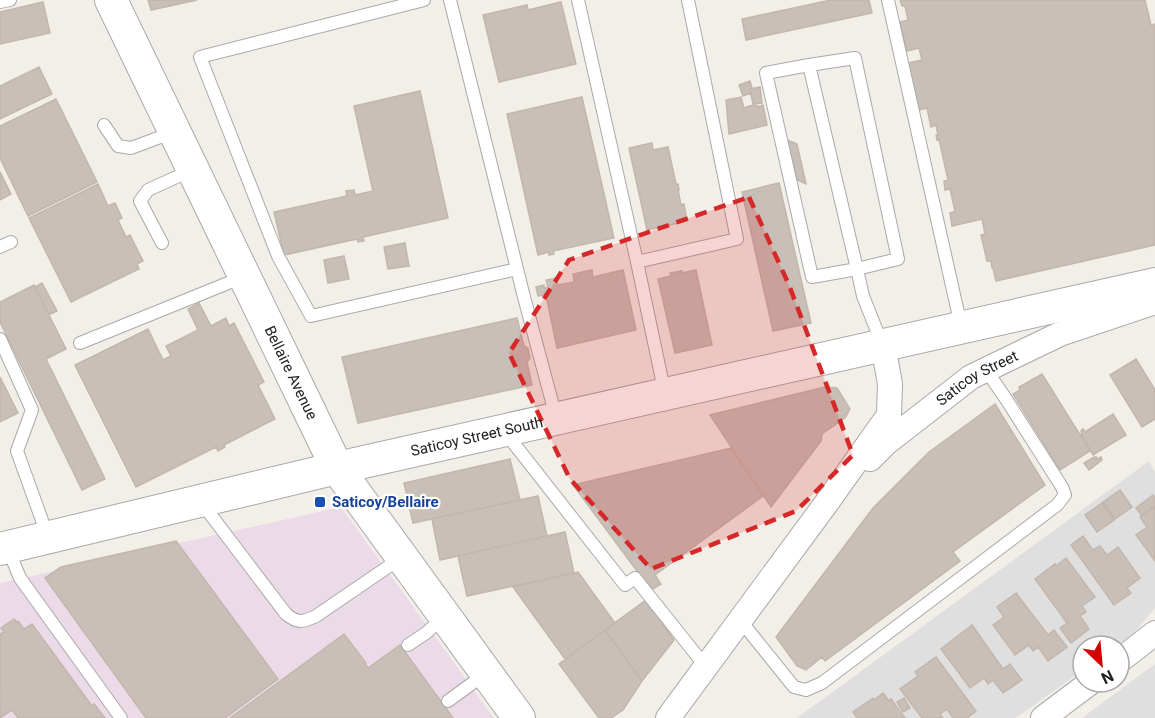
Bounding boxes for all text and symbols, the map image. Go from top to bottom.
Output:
street label: Bellaire Avenue [261,323,321,423]
street label: Saticoy Street [933,347,1021,410]
street label: Saticoy Street South [409,413,545,460]
place label: Saticoy/Bellaire [332,493,439,511]
marker: Saticoy/Bellaire [313,495,327,509]
north arrow [1071,634,1131,694]
text: N [1098,666,1117,688]

